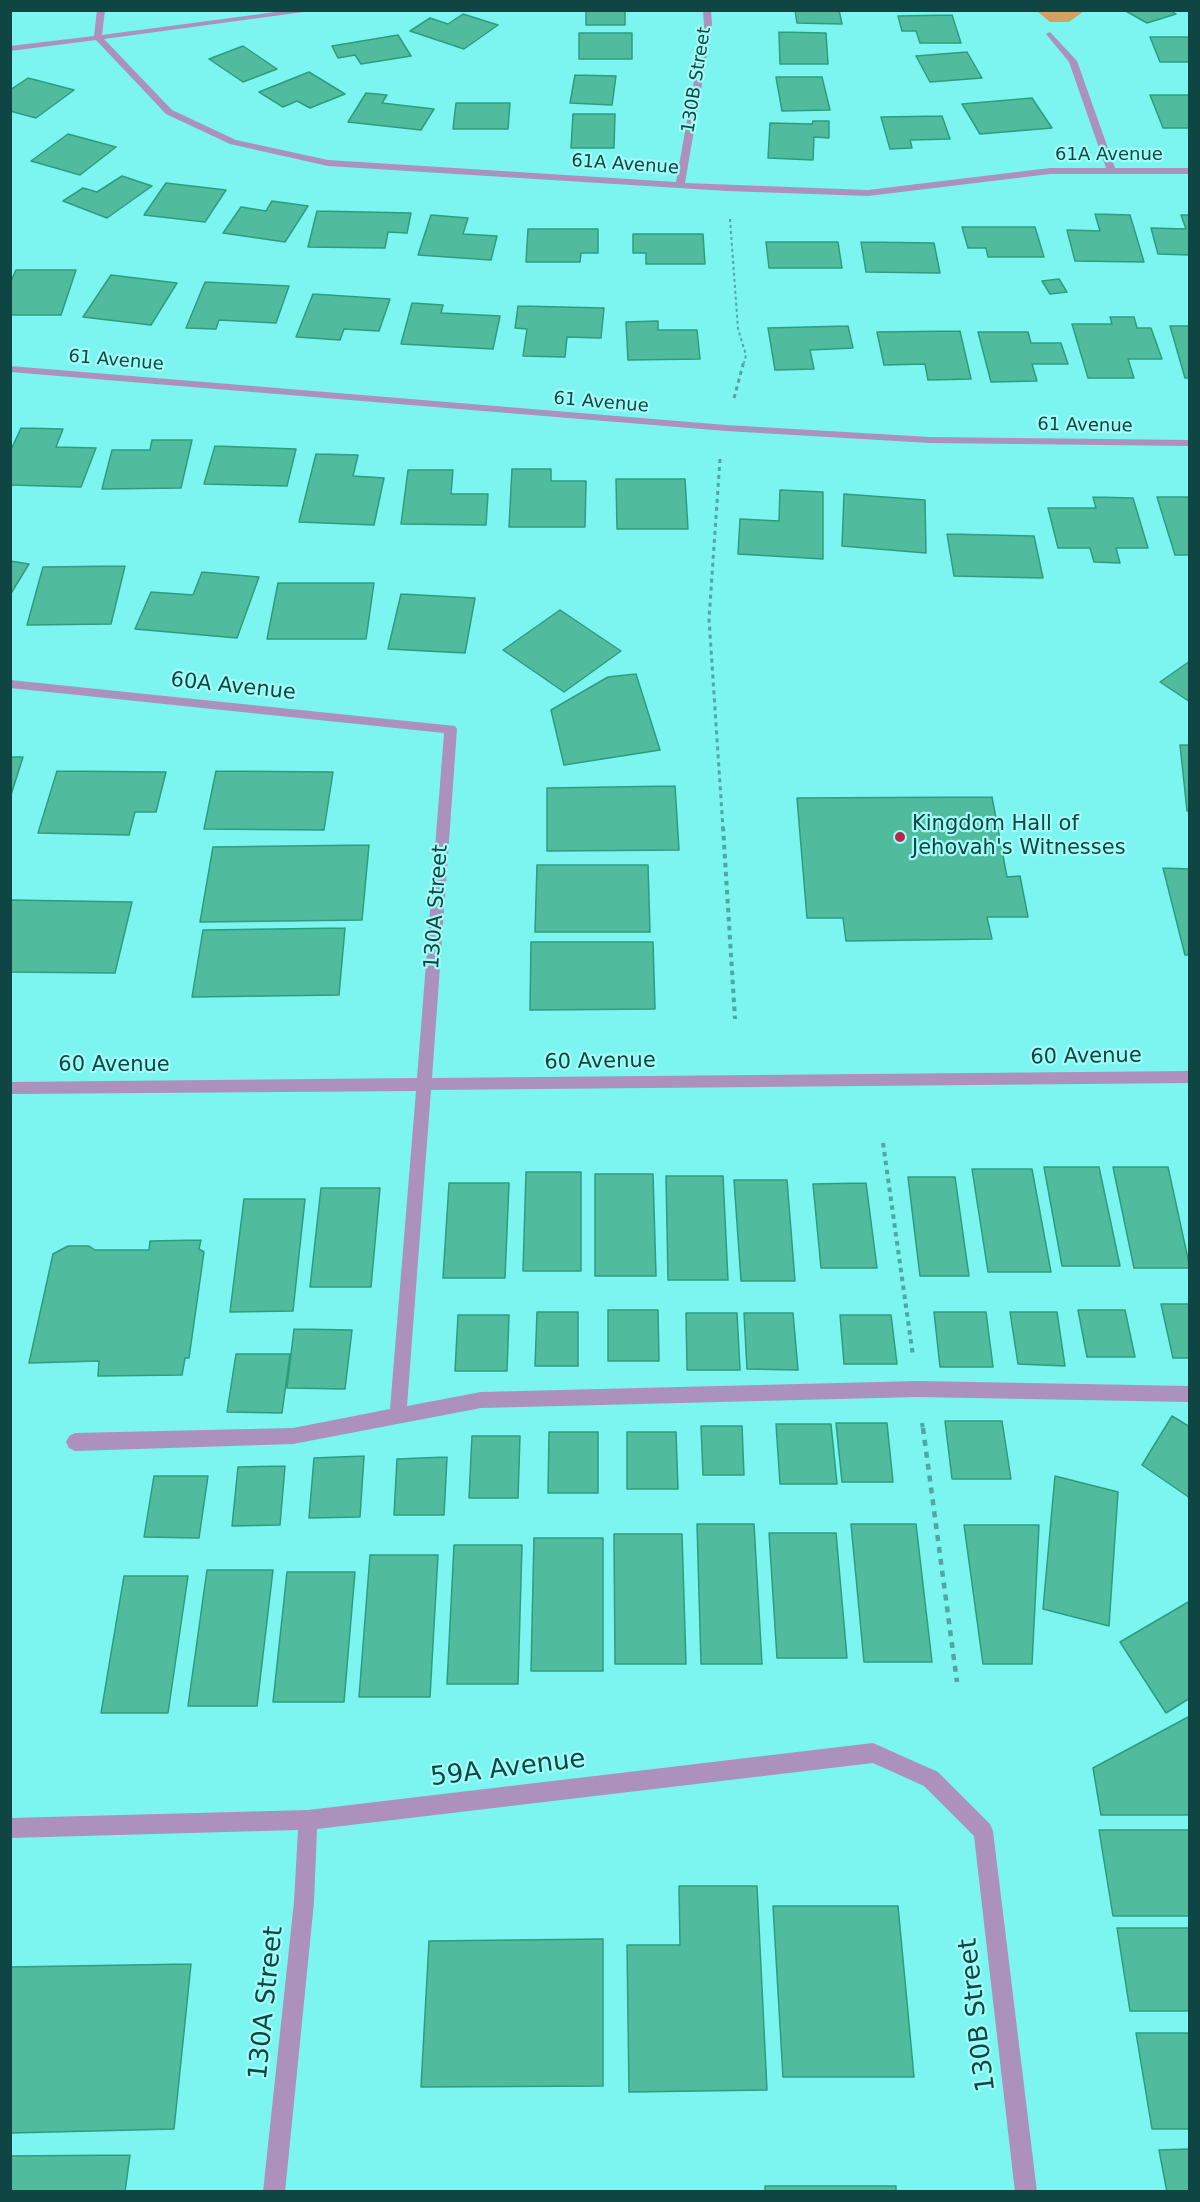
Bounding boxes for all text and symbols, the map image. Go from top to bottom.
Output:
street label: 130B Street [678,25,716,135]
street label: 61A Avenue [1055,144,1163,166]
street label: 61A Avenue [570,150,680,180]
street label: 61 Avenue [67,346,165,376]
street label: 61 Avenue [552,388,650,418]
street label: 61 Avenue [1037,414,1133,438]
street label: 60A Avenue [169,668,297,706]
place label: Kingdom Hall of Jehovah's Witnesses [912,812,1126,862]
marker: Kingdom Hall of Jehovah's Witnesses [893,830,907,844]
street label: 130A Street [420,844,454,970]
street label: 60 Avenue [1030,1043,1142,1071]
street label: 60 Avenue [544,1048,656,1076]
street label: 60 Avenue [58,1053,170,1079]
street label: 59A Avenue [429,1744,587,1794]
street label: 130A Street [243,1924,291,2082]
street label: 130B Street [953,1936,1003,2094]

